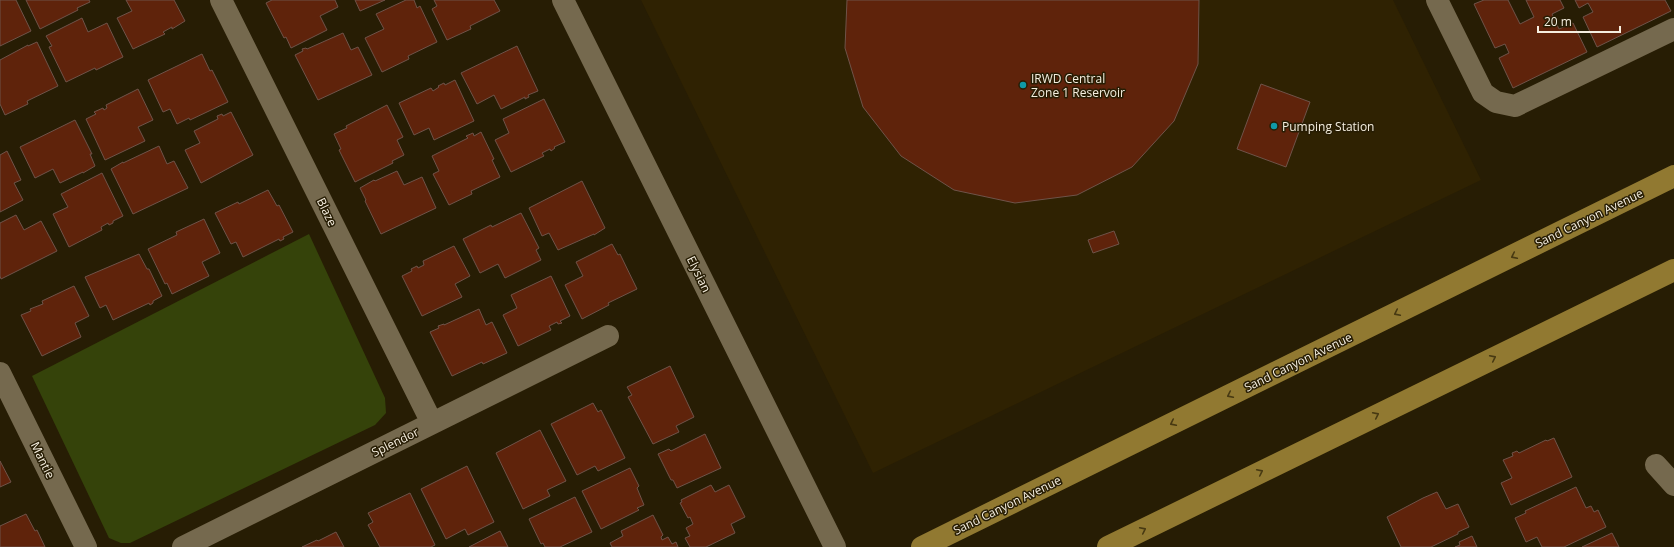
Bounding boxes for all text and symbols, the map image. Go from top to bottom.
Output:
scale bar [1538,8,1620,34]
text: 20 m [1544,13,1572,30]
place label: IRWD Central Zone 1 Reservoir [1031,70,1125,101]
marker: IRWD Central Zone 1 Reservoir [1018,80,1028,90]
place label: Pumping Station [1282,118,1374,135]
marker: Pumping Station [1269,121,1279,131]
street label: Sand Canyon Avenue [1532,184,1646,252]
street label: Blaze [313,195,341,229]
one-way arrow [1510,251,1518,259]
street label: Elysian [683,253,715,295]
one-way arrow [1394,308,1401,316]
street label: Sand Canyon Avenue [1241,328,1355,396]
one-way arrow [1489,355,1496,363]
one-way arrow [1227,390,1235,398]
one-way arrow [1372,412,1380,420]
one-way arrow [1170,418,1178,426]
street label: Splendor [369,423,422,461]
street label: Mantle [27,439,59,481]
one-way arrow [1255,470,1263,477]
street label: Sand Canyon Avenue [950,471,1064,539]
one-way arrow [1139,527,1146,535]

